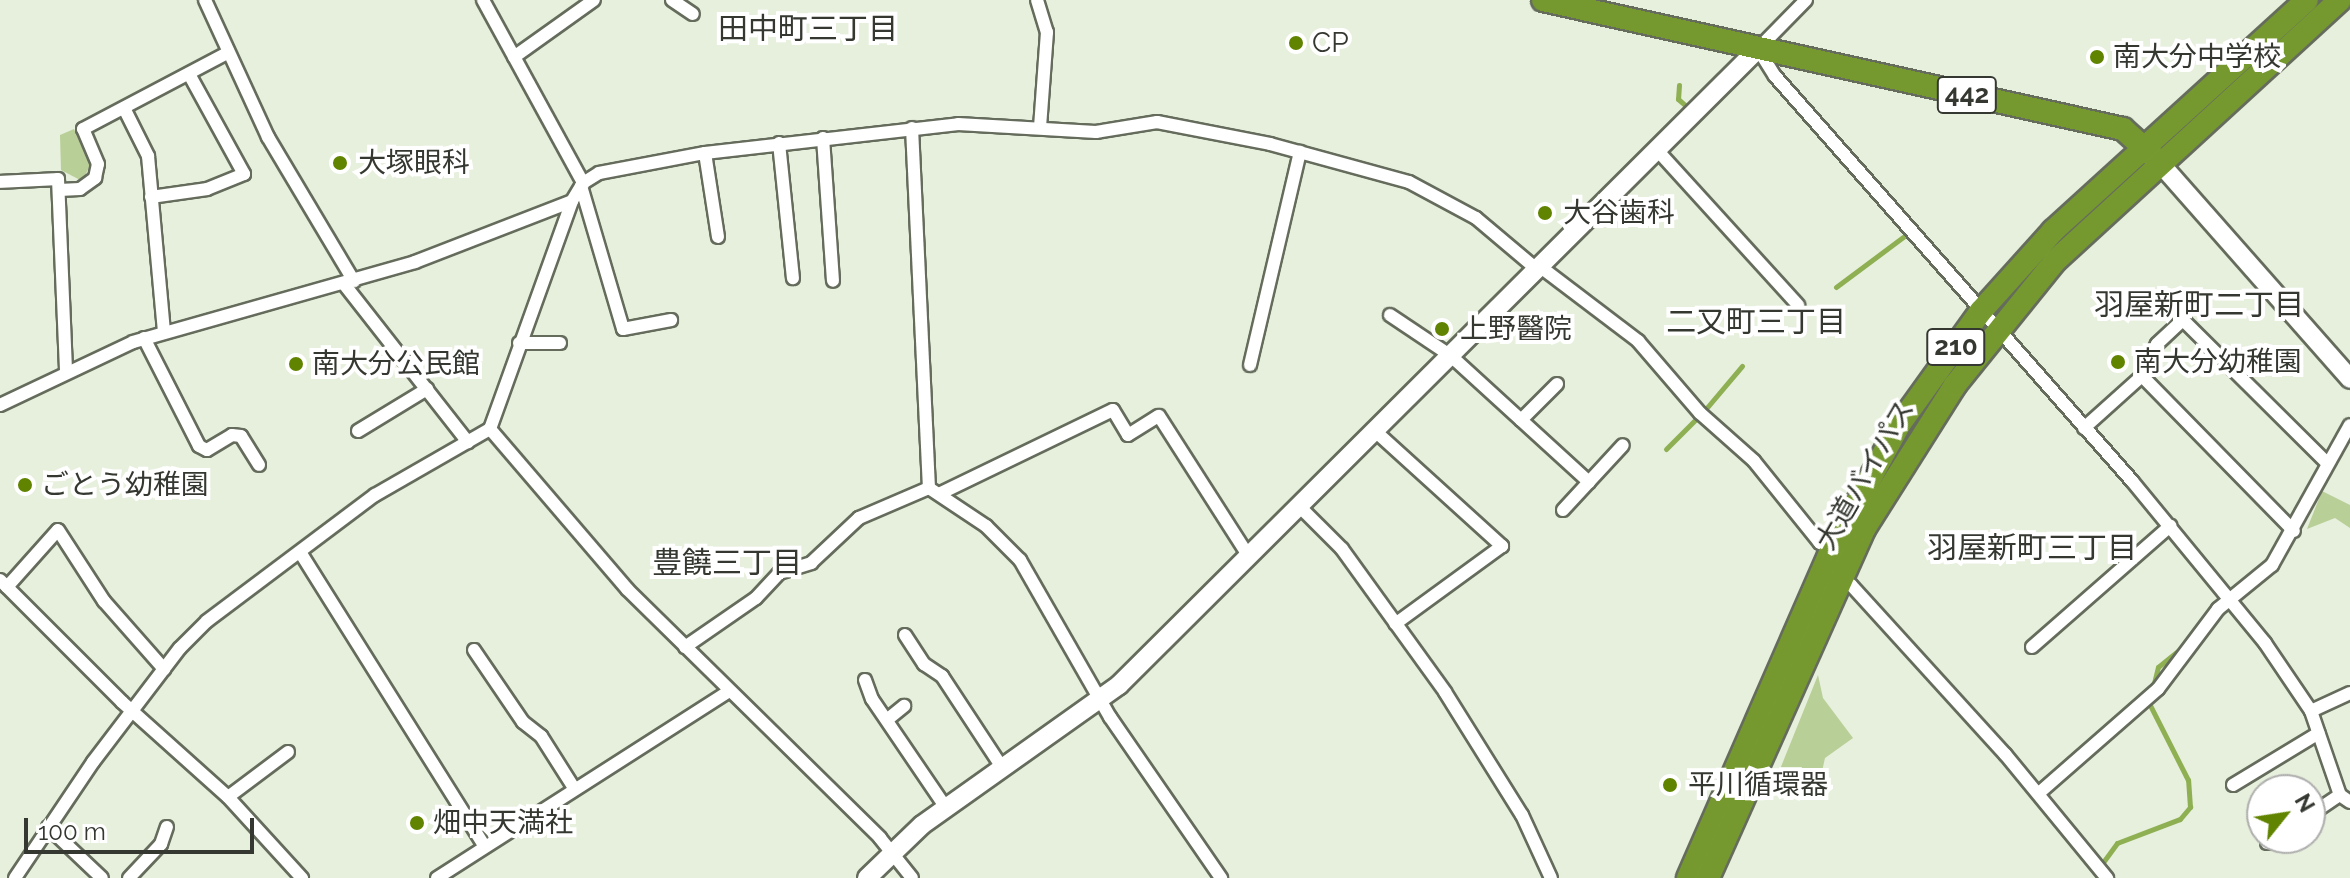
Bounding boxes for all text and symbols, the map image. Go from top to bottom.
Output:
district label: 田中町三丁目 [718,11,898,47]
place label: CP [1312,26,1349,60]
marker: CP [1287,34,1305,52]
place label: 南大分中学校 [2113,40,2281,74]
marker: 南大分中学校 [2088,48,2106,66]
road number: 442 [1935,73,1999,117]
place label: 大塚眼科 [358,146,470,180]
marker: 大塚眼科 [329,152,351,174]
place label: 大谷歯科 [1563,196,1675,230]
marker: 大谷歯科 [1534,202,1556,224]
district label: 羽屋新町二丁目 [2094,287,2304,323]
district label: 二又町三丁目 [1666,304,1846,340]
place label: 上野醫院 [1460,312,1572,346]
marker: 上野醫院 [1431,318,1453,340]
road number: 210 [1926,325,1986,369]
place label: 南大分幼稚園 [2134,345,2302,379]
place label: 南大分公民館 [312,347,480,381]
marker: 南大分幼稚園 [2109,353,2127,371]
marker: 南大分公民館 [287,355,305,373]
street label: 大道バイパス [1808,394,1922,556]
place label: ごとう幼稚園 [41,468,209,502]
marker: ごとう幼稚園 [16,476,34,494]
district label: 羽屋新町三丁目 [1927,530,2137,566]
district label: 豊饒三丁目 [652,545,802,581]
place label: 平川循環器 [1688,768,1828,802]
marker: 平川循環器 [1659,774,1681,796]
north arrow [2246,774,2326,854]
text: N [2290,789,2321,817]
scale bar [28,802,258,852]
place label: 畑中天満社 [433,806,573,840]
marker: 畑中天満社 [408,814,426,832]
text: 100 m [38,817,106,846]

